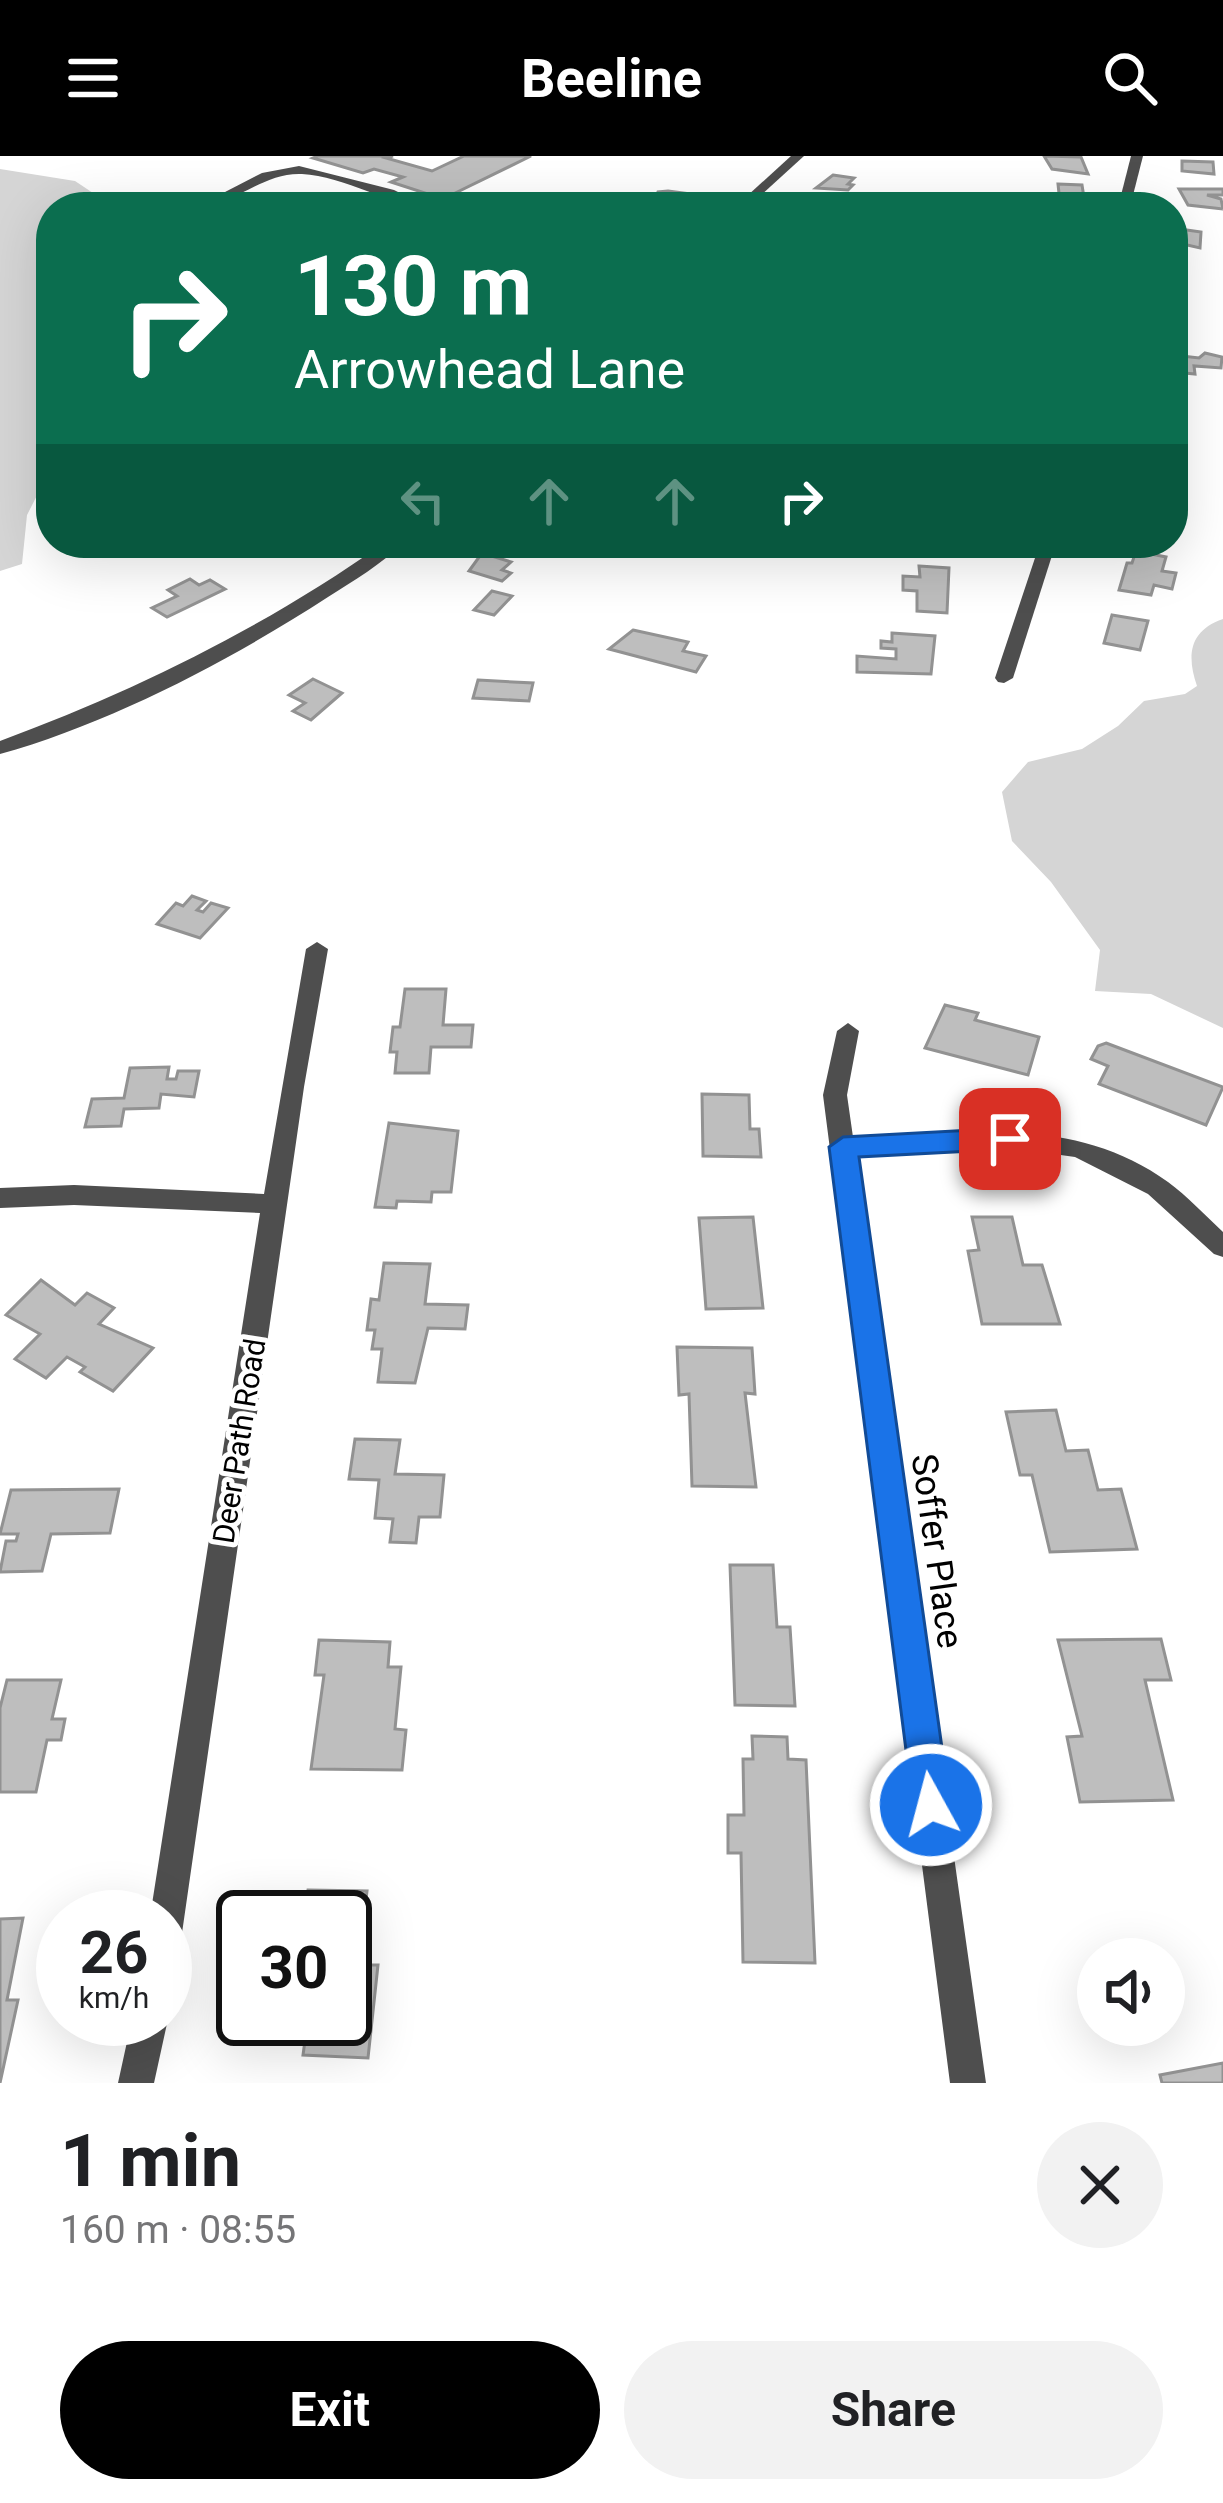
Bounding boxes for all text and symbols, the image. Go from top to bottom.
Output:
icon: menu [60,45,126,111]
icon: search [1097,45,1163,111]
text: Beeline [521,47,702,110]
text: 130 m [294,237,532,336]
icon: right [96,240,252,396]
text: Arrowhead Lane [294,338,685,401]
icon: left [390,468,456,534]
icon: ahead [516,468,582,534]
icon: ahead [642,468,708,534]
icon: right [768,468,834,534]
pin [959,1088,1061,1190]
icon: arrive [977,1106,1043,1172]
street label: Deer Path Road [206,1336,272,1546]
street label: Soffer Place [903,1451,971,1651]
position arrow [868,1742,994,1868]
speed limit sign: 30 [216,1890,372,2046]
text: 26 [80,1917,148,1988]
map controls [1077,1938,1185,2046]
button: sound [1077,1938,1185,2046]
text: km/h [79,1980,149,2015]
text: 1 min [60,2119,241,2204]
button: close [1037,2122,1163,2248]
text: 160 m · 08:55 [60,2207,296,2253]
button: Exit [60,2341,600,2479]
button: Share [624,2341,1163,2479]

